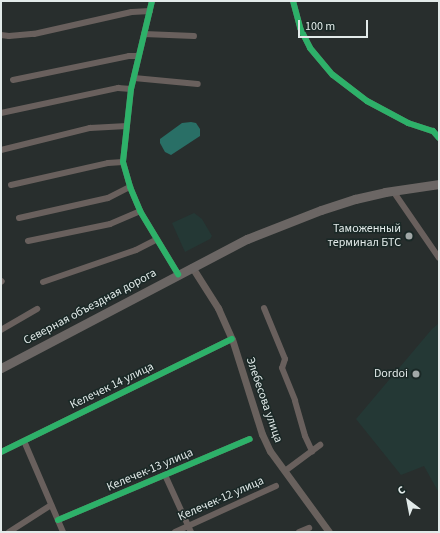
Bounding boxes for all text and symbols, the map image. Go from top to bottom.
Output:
scale bar [300,12,370,38]
text: 100 m [305,18,335,35]
place label: Таможенный терминал БТС [327,222,401,250]
marker: Таможенный терминал БТС [404,231,414,241]
street label: Северная объездная дорога [21,266,159,348]
street label: Элебесова улица [243,355,285,445]
street label: Келечек 14 улица [68,360,156,412]
place label: Dordoi [374,367,408,381]
marker: Dordoi [411,369,421,379]
street label: Келечек-13 улица [105,445,195,495]
street label: Келечек-12 улица [176,474,266,524]
north arrow [388,481,428,521]
text: С [395,482,408,498]

